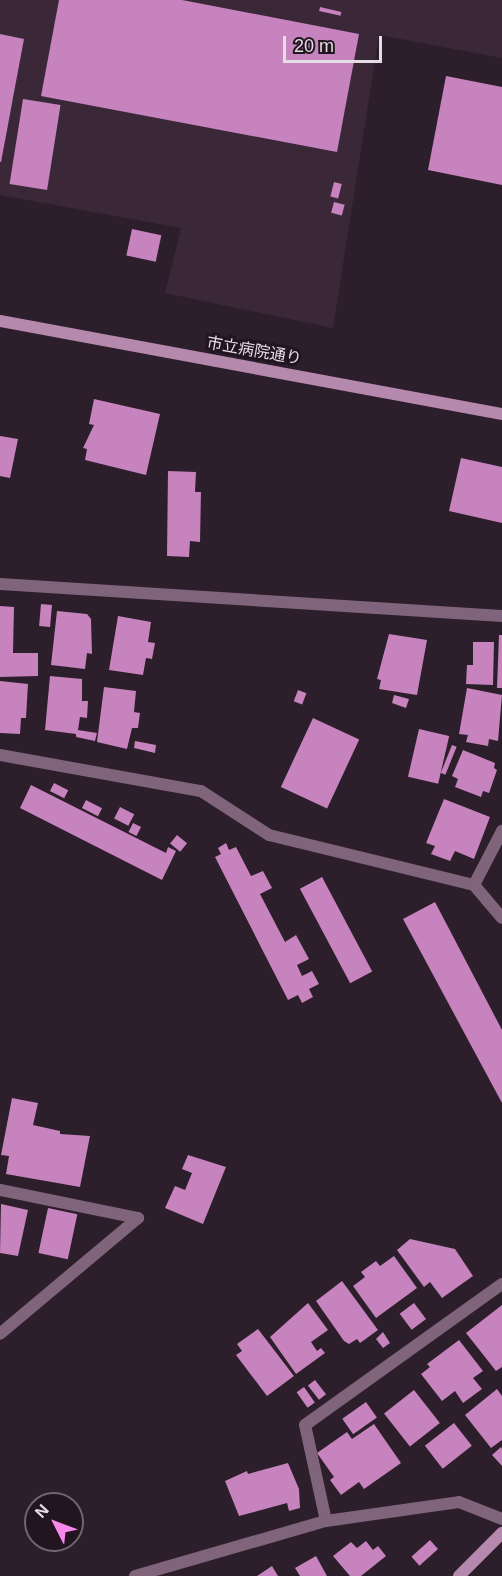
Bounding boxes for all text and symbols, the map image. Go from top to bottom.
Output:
scale bar [286,24,385,62]
text: 20 m [294,36,334,56]
street label: 市立病院通り [205,333,303,369]
north arrow [24,1492,84,1552]
text: N [32,1501,52,1521]

